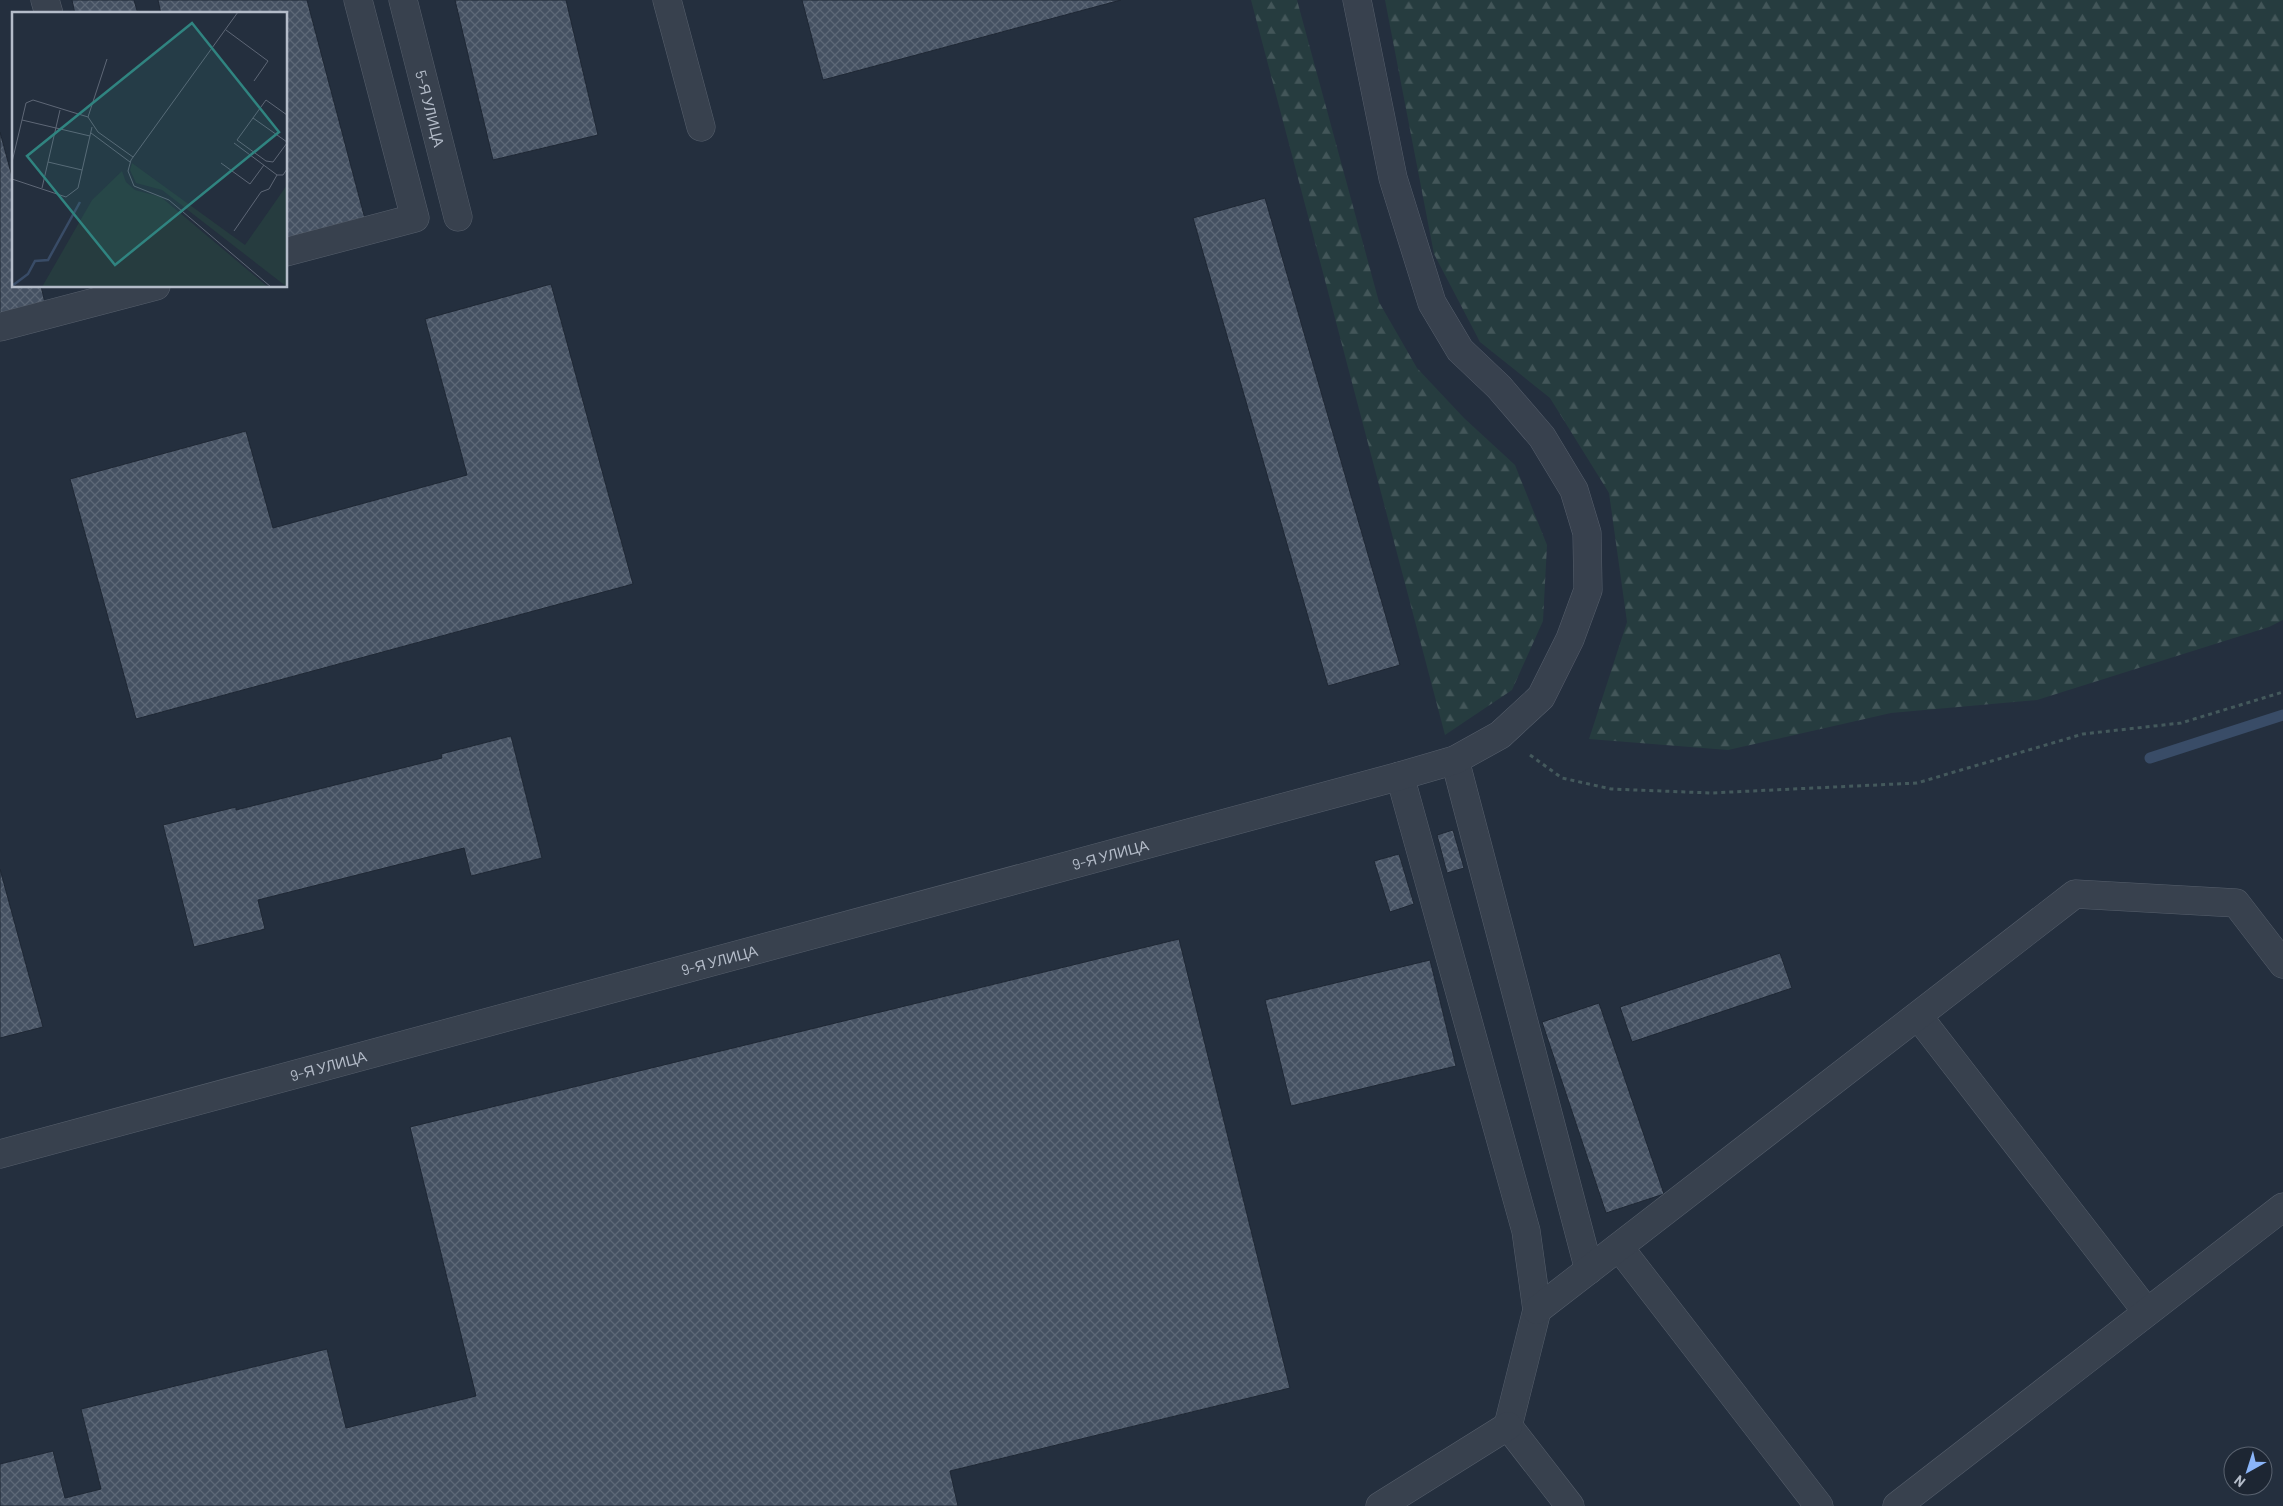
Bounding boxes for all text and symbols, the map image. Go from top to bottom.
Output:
inset map [12,12,288,288]
street label: 5-Я УЛИЦА [412,68,449,149]
street label: 9-Я УЛИЦА [1070,835,1150,873]
street label: 9-Я УЛИЦА [679,941,759,979]
street label: 9-Я УЛИЦА [288,1046,368,1084]
north arrow [2223,1446,2273,1496]
text: N [2231,1472,2248,1491]

